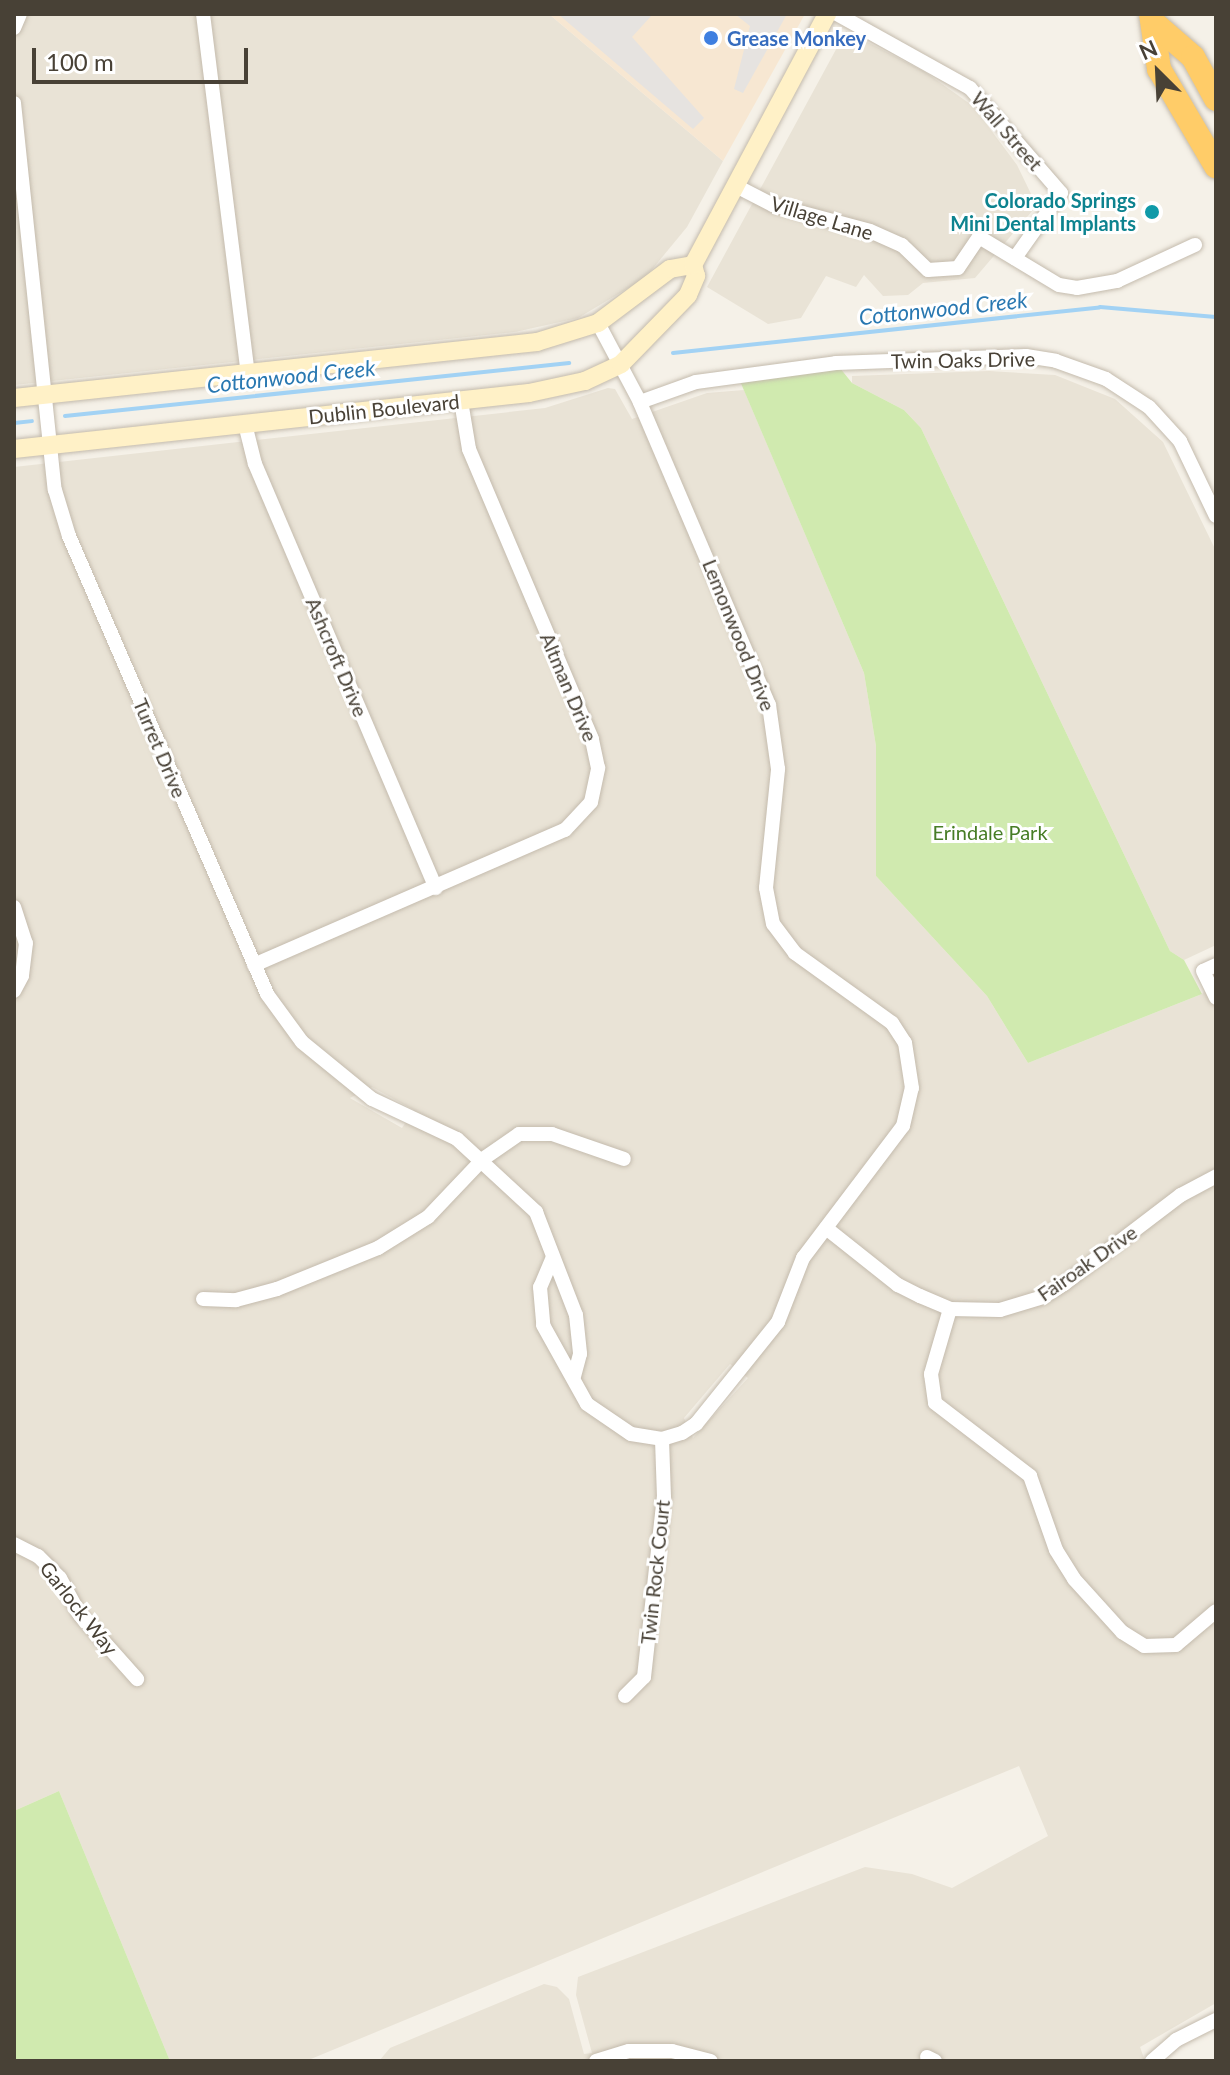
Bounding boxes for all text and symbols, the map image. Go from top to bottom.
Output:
place label: Grease Monkey [727,26,866,50]
marker: Grease Monkey [702,29,720,47]
scale bar [36,32,252,82]
north arrow [1118,32,1198,112]
text: N [1135,34,1161,65]
text: 100 m [46,47,114,76]
street label: Wall Street [966,87,1048,175]
place label: Colorado Springs Mini Dental Implants [950,188,1136,235]
street label: Village Lane [768,191,876,245]
marker: Colorado Springs Mini Dental Implants [1143,203,1161,221]
water label: Cottonwood Creek [857,286,1029,330]
street label: Twin Oaks Drive [891,347,1035,373]
water label: Cottonwood Creek [205,354,377,398]
street label: Dublin Boulevard [307,389,461,429]
street label: Lemonwood Drive [698,556,780,714]
street label: Ashcroft Drive [301,594,373,720]
street label: Altman Drive [535,629,603,745]
street label: Turret Drive [128,695,192,801]
park label: Erindale Park [932,820,1048,844]
street label: Fairoak Drive [1033,1220,1141,1306]
street label: Twin Rock Court [635,1499,675,1645]
street label: Garlock Way [35,1556,123,1660]

